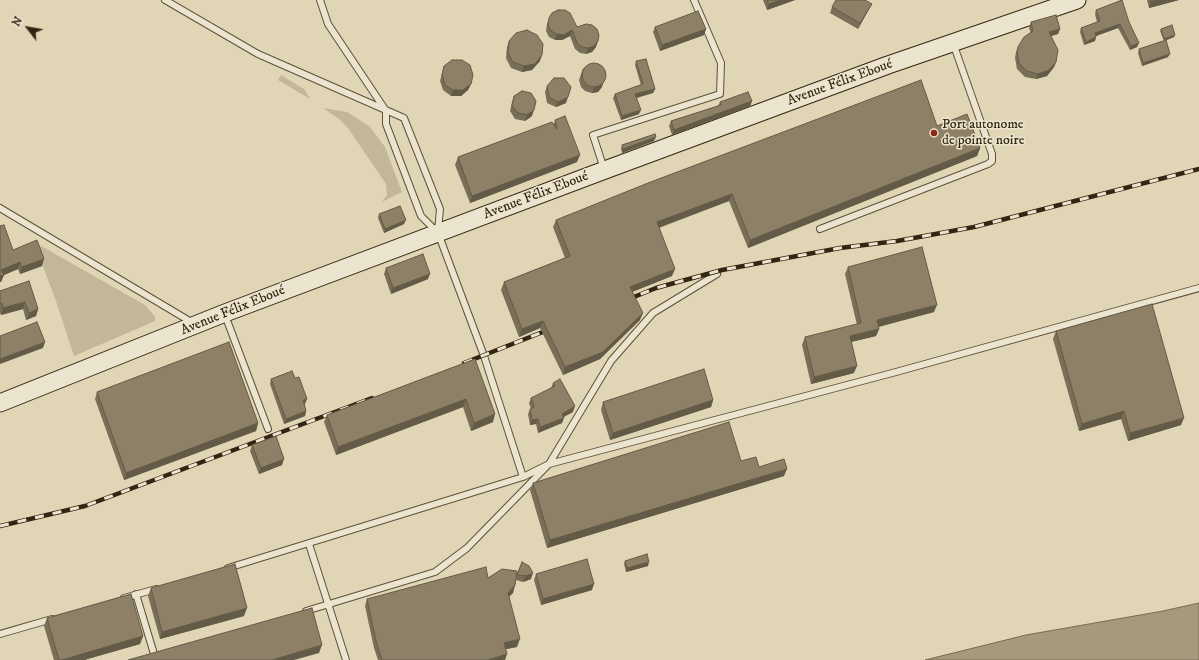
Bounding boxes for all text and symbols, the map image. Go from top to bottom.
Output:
north arrow [8,8,48,48]
text: N [9,14,26,29]
street label: Avenue Félix Eboué [785,56,895,110]
place label: Port autonome de pointe noire [942,117,1024,150]
marker: Port autonome de pointe noire [929,128,939,138]
street label: Avenue Félix Eboué [481,168,591,224]
street label: Avenue Félix Eboué [178,282,288,340]

